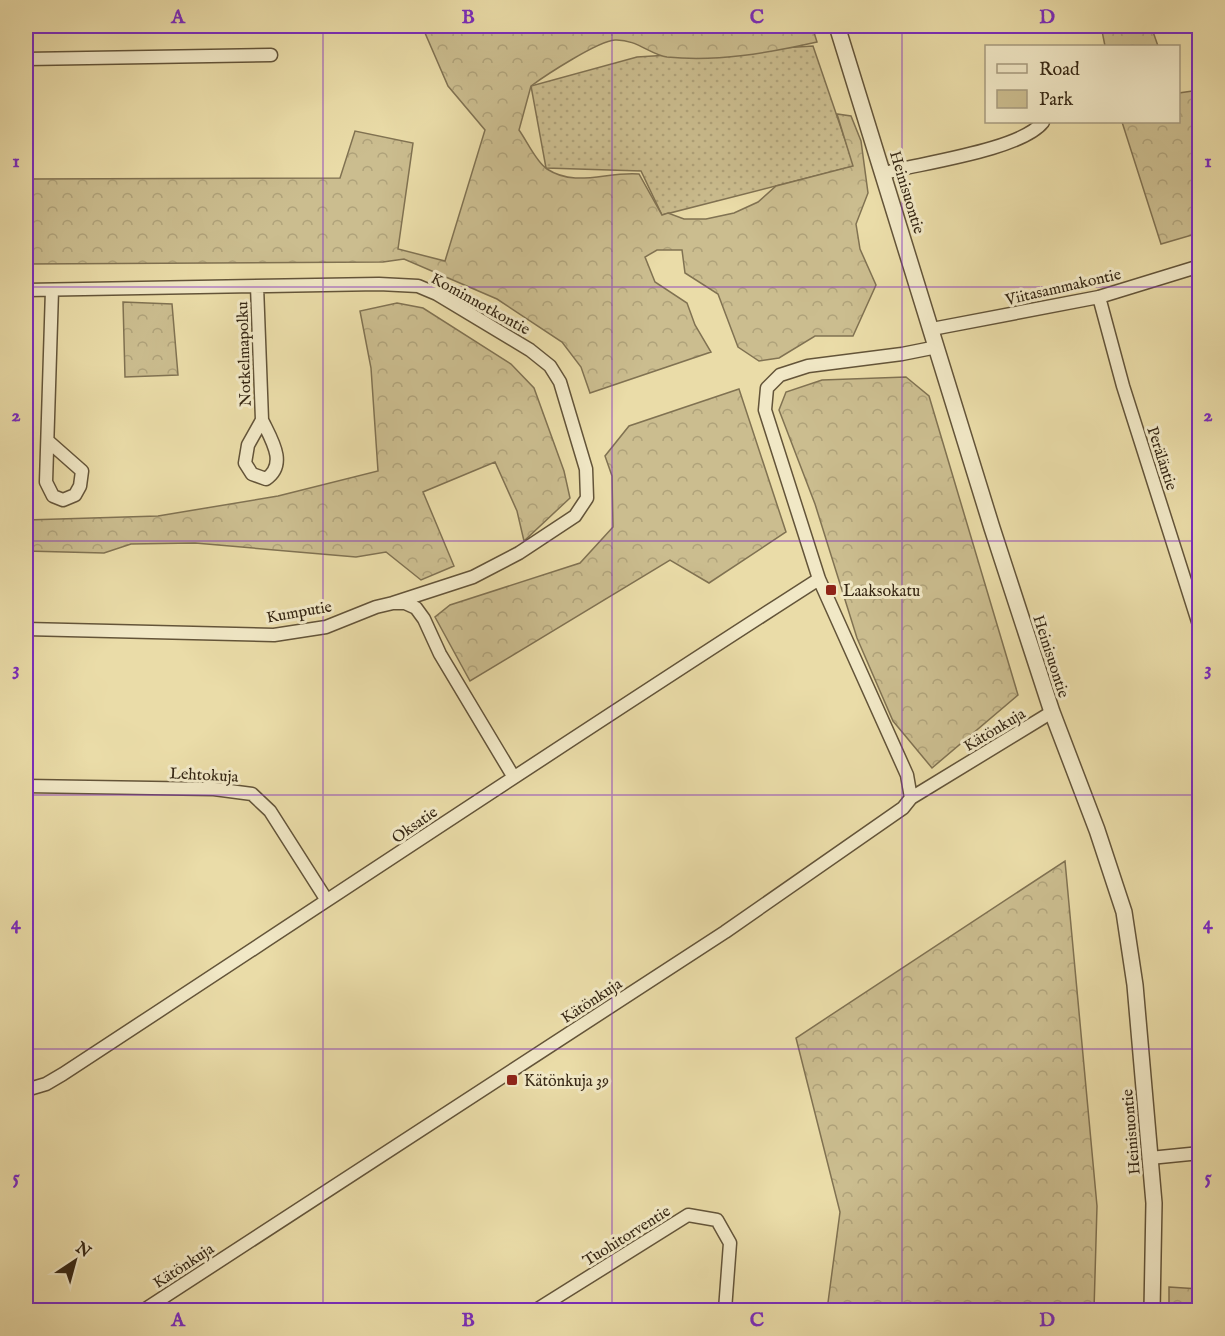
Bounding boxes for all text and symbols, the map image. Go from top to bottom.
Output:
text: A [170,5,186,30]
text: B [461,5,475,30]
text: C [750,5,764,30]
text: D [1039,5,1055,30]
legend [985,45,1180,123]
text: Road [1039,59,1080,82]
text: Park [1039,89,1074,112]
text: 1 [12,149,20,174]
street label: Heinisuontie [884,149,928,237]
text: 1 [1204,149,1212,174]
street label: Viitasammakontie [1003,265,1123,311]
street label: Kominnotkontie [427,269,533,340]
street label: Notkelmapolku [233,301,257,407]
text: 2 [11,403,21,428]
text: 2 [1203,403,1213,428]
street label: Peräläntie [1141,424,1181,493]
place label: Laaksokatu [843,582,920,602]
marker: Laaksokatu [824,583,838,597]
street label: Kumputie [265,597,334,629]
street label: Heinisuontie [1027,613,1073,701]
text: 3 [12,657,20,682]
text: 3 [1204,657,1212,682]
street label: Kätönkuja [960,704,1030,757]
street label: Lehtokuja [169,764,239,788]
street label: Oksatie [388,803,442,849]
text: 4 [11,911,22,936]
text: 4 [1203,911,1214,936]
street label: Kätönkuja [558,975,626,1029]
place label: Kätönkuja 39 [524,1072,609,1092]
marker: Kätönkuja 39 [505,1073,519,1087]
street label: Heinisuontie [1118,1088,1146,1175]
text: 5 [12,1165,20,1190]
text: 5 [1204,1165,1212,1190]
street label: Tuohitorventie [580,1202,675,1272]
north arrow [45,1231,105,1291]
text: N [70,1238,94,1263]
street label: Kätönkuja [150,1240,218,1294]
text: A [170,1308,186,1333]
text: B [461,1308,475,1333]
text: C [750,1308,764,1333]
text: D [1039,1308,1055,1333]

